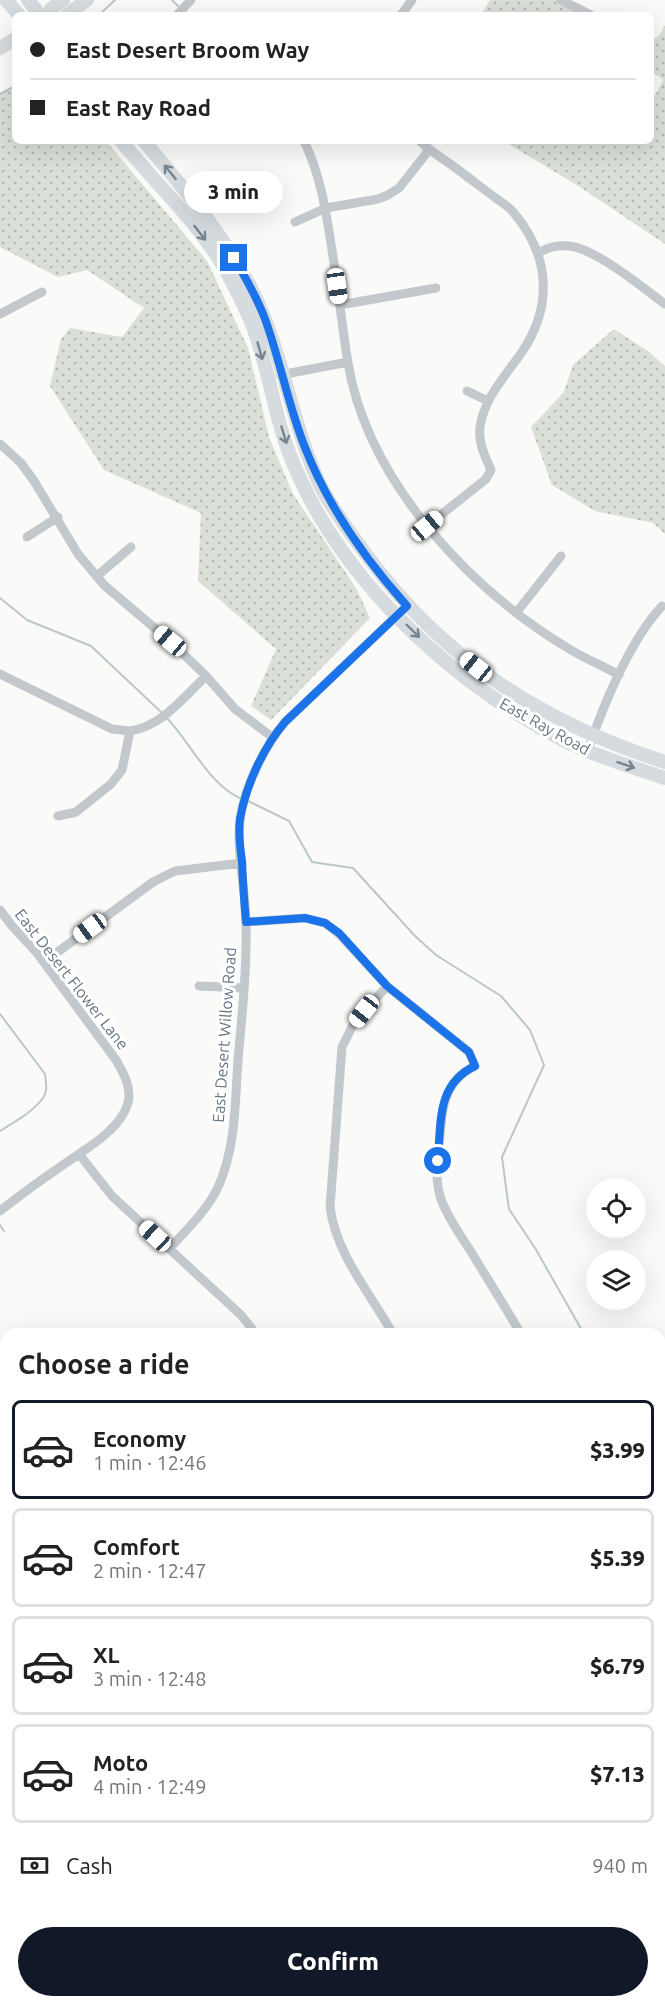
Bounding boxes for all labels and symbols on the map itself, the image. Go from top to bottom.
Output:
one-way arrow [164,165,177,181]
callout: 3 min [184,171,284,213]
one-way arrow [193,225,206,241]
route end [220,244,247,271]
car [326,267,348,305]
one-way arrow [255,342,266,361]
one-way arrow [279,425,290,444]
car [407,508,447,544]
car [150,623,190,659]
one-way arrow [405,624,420,638]
car [456,649,496,685]
street label: East Ray Road [497,694,593,758]
one-way arrow [616,761,635,772]
street label: East Desert Flower Lane [12,905,132,1053]
car [70,910,110,946]
street label: East Desert Willow Road [209,947,239,1123]
car [346,991,382,1031]
route start [424,1147,451,1174]
car [136,1217,174,1255]

